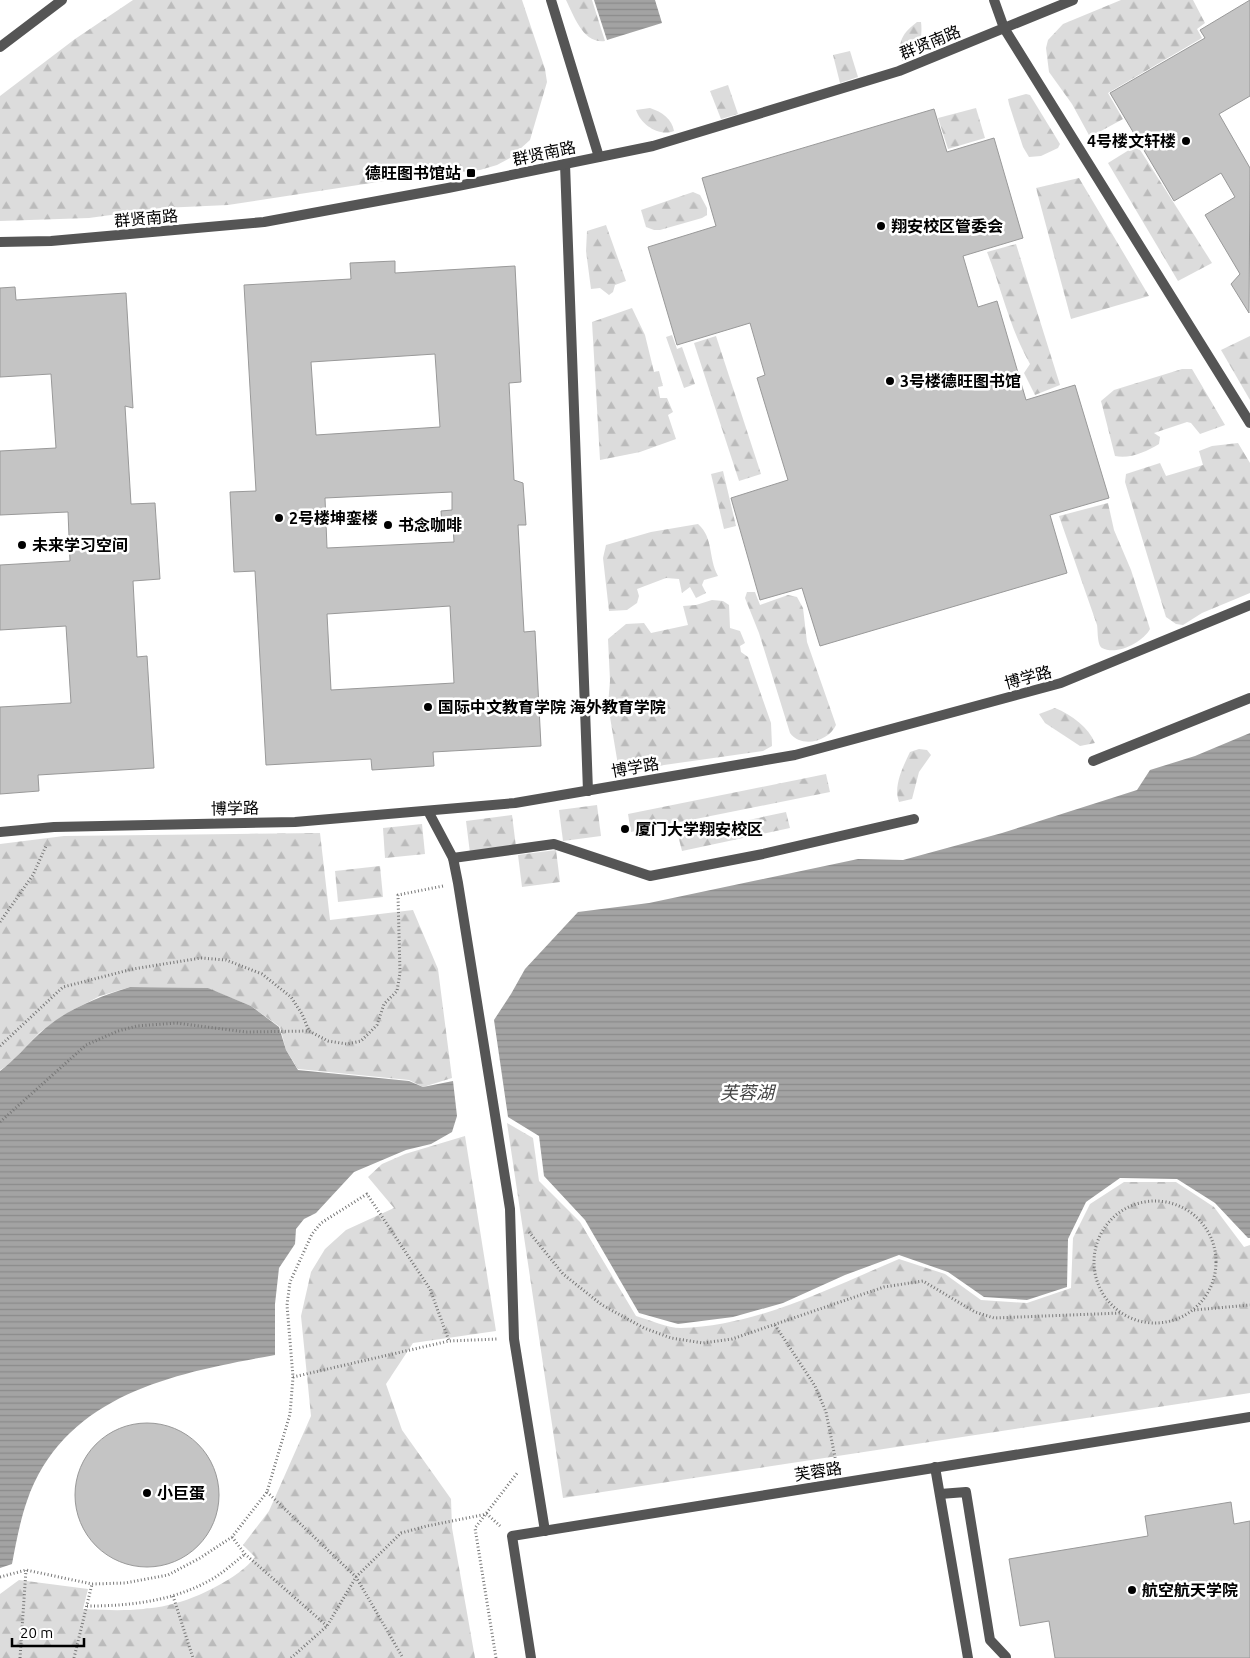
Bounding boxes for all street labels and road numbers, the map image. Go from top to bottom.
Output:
street label: 群贤南路 [897,22,963,62]
street label: 群贤南路 [511,138,577,168]
street label: 群贤南路 [113,206,179,230]
street label: 博学路 [1002,662,1054,692]
street label: 博学路 [610,754,660,780]
street label: 博学路 [211,799,259,817]
street label: 芙蓉路 [793,1458,843,1484]

